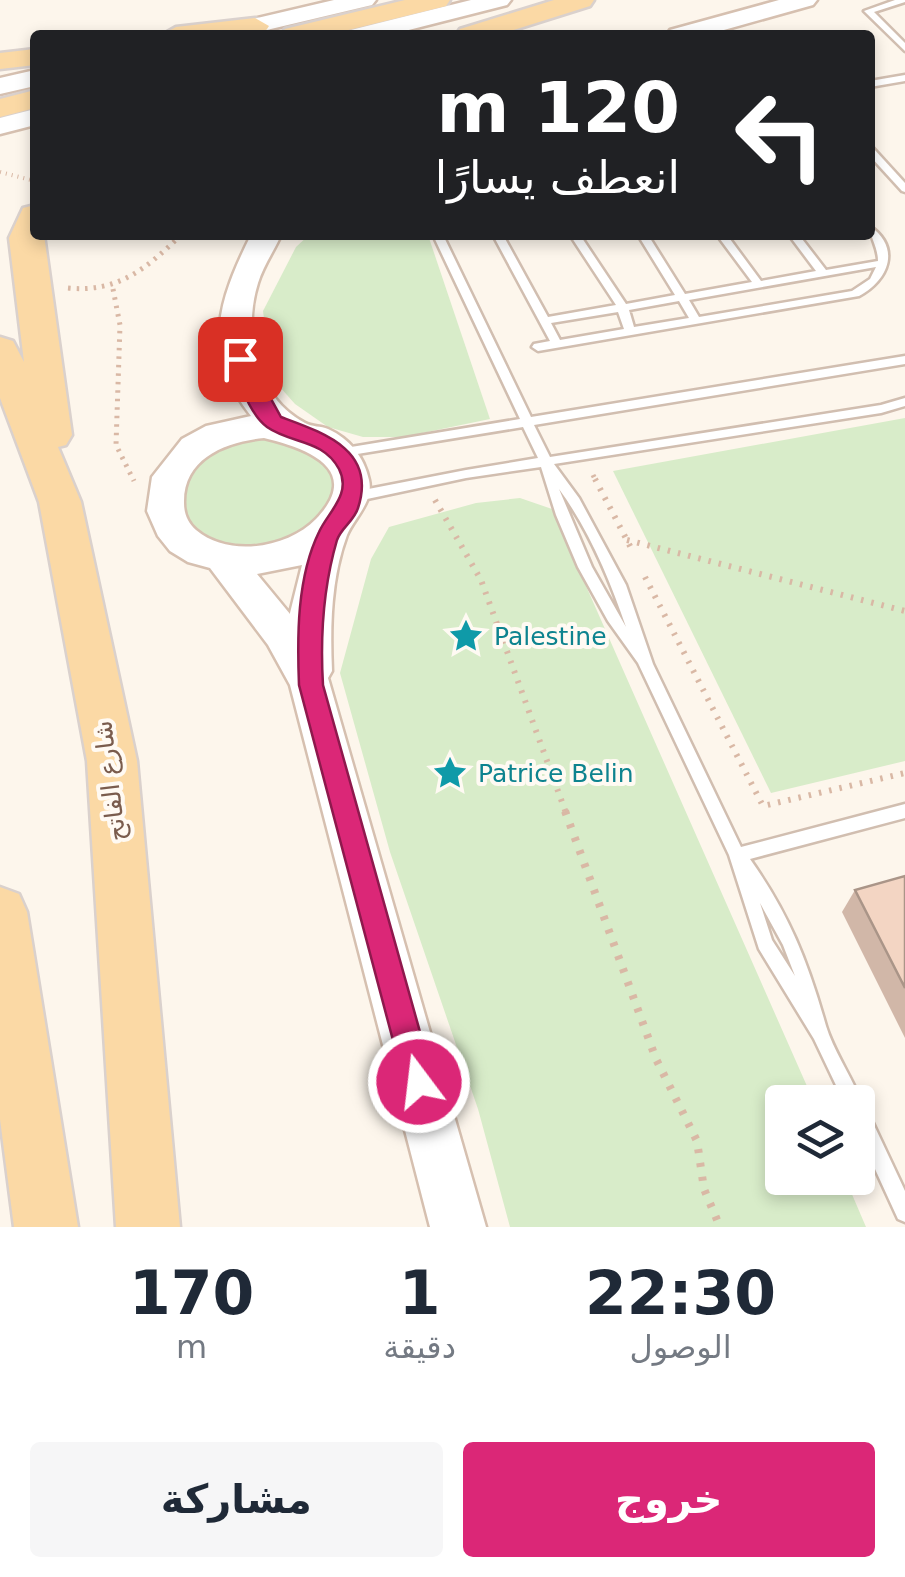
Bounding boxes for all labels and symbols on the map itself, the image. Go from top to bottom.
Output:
pin [198,317,283,402]
place icon: Palestine [447,617,485,655]
place label: Palestine [494,622,607,651]
street label: شارع الفاتح [88,719,133,843]
place icon: Patrice Belin [431,754,469,792]
place label: Patrice Belin [478,759,634,788]
position arrow [367,1030,471,1134]

